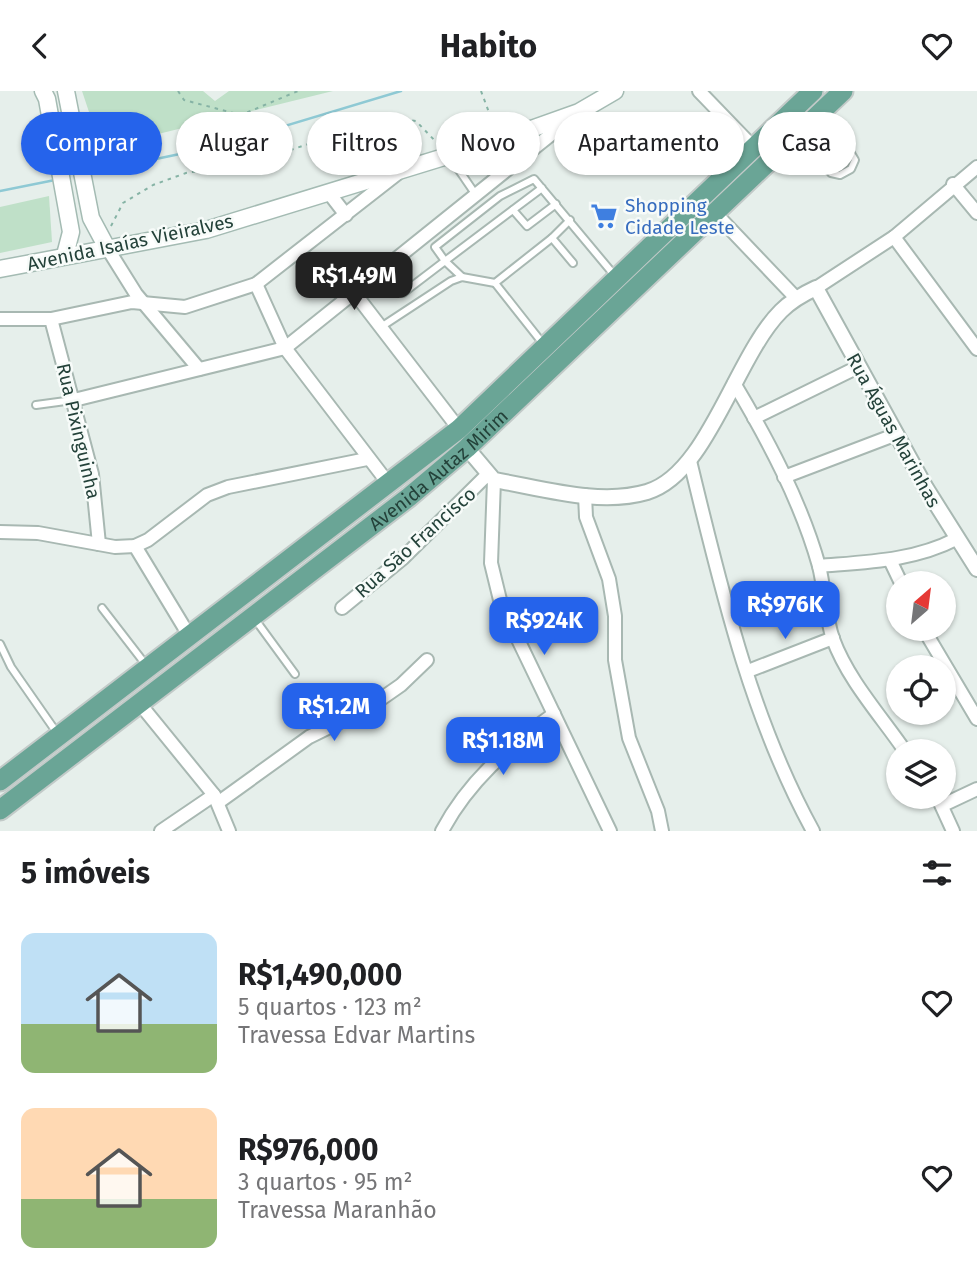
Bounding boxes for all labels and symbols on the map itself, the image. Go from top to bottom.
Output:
place label: Shopping Cidade Leste [625,194,735,239]
supermarket icon: Shopping Cidade Leste [589,201,619,231]
street label: Avenida Isaías Vieiralves [25,209,235,276]
pin: R$1.49M [289,253,419,312]
street label: Rua Águas Marinhas [842,349,946,511]
street label: Rua Pixinguinha [52,361,105,501]
street label: Avenida Autaz Mirim [364,404,513,536]
street label: Rua São Francisco [350,482,481,603]
north arrow [886,571,956,641]
pin: R$976K [728,581,842,641]
pin: R$924K [487,597,601,657]
pin: R$1.2M [277,683,391,743]
pin: R$1.18M [438,717,568,777]

